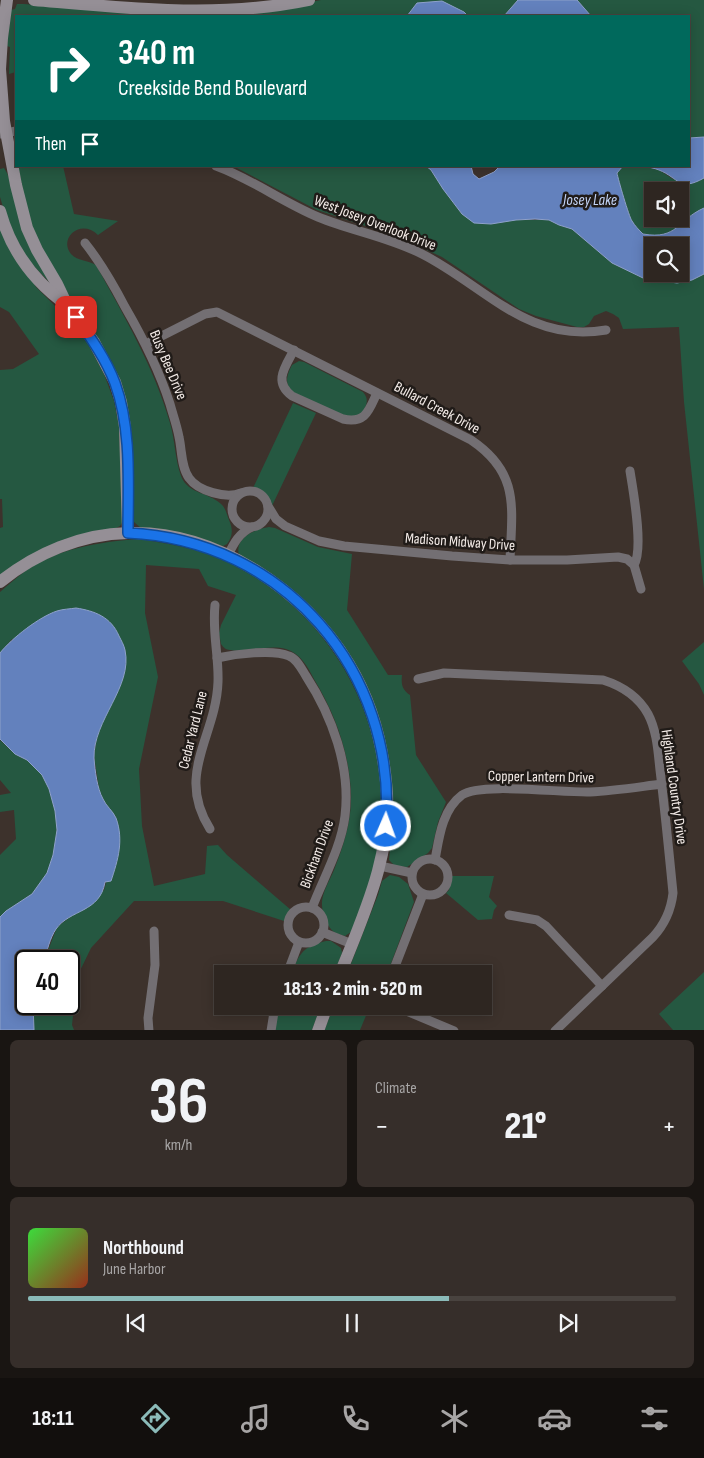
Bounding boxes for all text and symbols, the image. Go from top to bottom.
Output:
text: 340 m [118,32,195,75]
icon: right [35,35,100,100]
text: Creekside Bend Boulevard [118,75,307,102]
icon: arrive [76,130,104,158]
text: Then [35,133,66,156]
map controls [644,182,689,282]
button: sound [644,182,689,227]
street label: West Josey Overlook Drive [311,191,439,255]
water label: Josey Lake [562,191,617,210]
button: search [644,237,689,282]
pin [55,296,97,338]
icon: arrive [62,303,90,331]
street label: Busy Bee Drive [145,327,191,403]
street label: Bullard Creek Drive [391,377,483,439]
street label: Madison Midway Drive [404,529,516,555]
street label: Cedar Yard Lane [174,689,212,771]
street label: Highland Country Drive [657,728,691,846]
street label: Copper Lantern Drive [488,767,594,787]
position arrow [359,799,411,851]
street label: Bickham Drive [296,817,338,891]
speed limit sign: 40 [15,950,80,1015]
text: 18:13 · 2 min · 520 m [284,978,422,1001]
text: 36 [149,1064,208,1142]
text: Climate [375,1079,417,1098]
text: 21° [504,1104,547,1149]
text: − [375,1110,389,1143]
text: + [662,1110,676,1143]
text: km/h [165,1136,192,1155]
text: Northbound [103,1237,184,1260]
text: June Harbor [103,1260,166,1279]
icon: previous [122,1309,150,1337]
icon: pause [338,1309,366,1337]
icon: next [554,1309,582,1337]
icon: directions [138,1401,173,1436]
icon: music [238,1401,273,1436]
icon: phone [338,1401,373,1436]
icon: climate [437,1401,472,1436]
icon: car [537,1401,572,1436]
icon: filters [637,1401,672,1436]
text: 18:11 [32,1405,74,1432]

